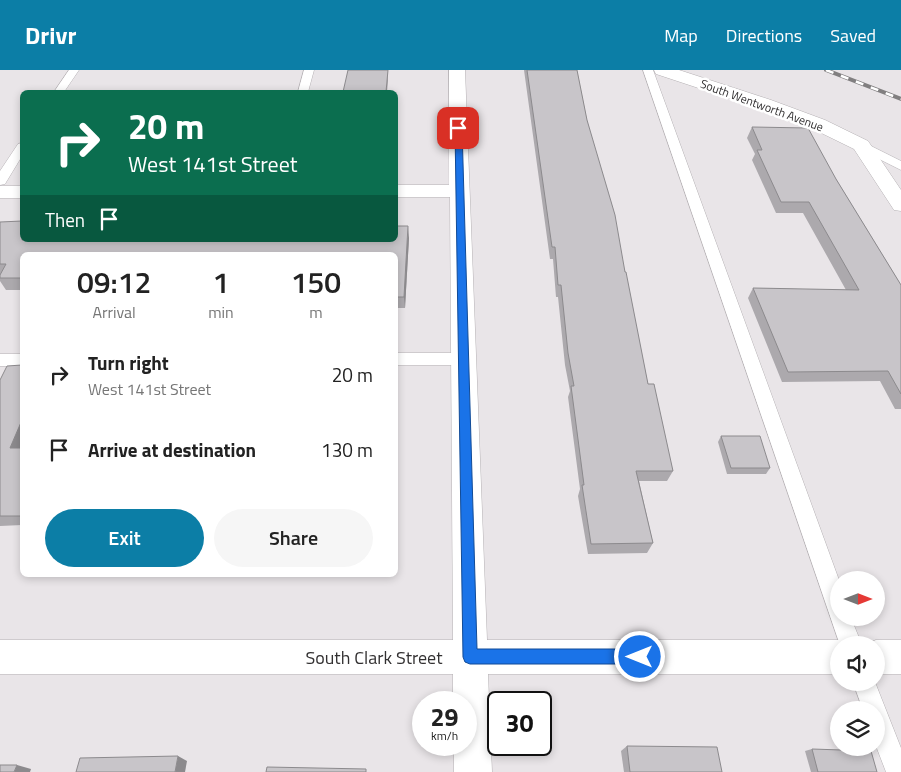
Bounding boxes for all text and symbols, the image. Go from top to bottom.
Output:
text: Drivr [25,17,76,53]
text: Map [664,22,698,49]
text: Directions [726,22,802,49]
text: Saved [830,22,876,49]
street label: South Wentworth Avenue [698,74,826,136]
text: 20 m [128,99,204,153]
pin [437,107,479,149]
icon: right [45,110,110,175]
icon: arrive [444,114,472,142]
text: West 141st Street [128,147,297,181]
text: Then [45,205,85,234]
icon: arrive [95,205,123,233]
text: 09:12 [77,259,151,305]
text: 1 [213,259,229,305]
text: 150 [291,259,341,305]
text: Arrival [92,300,136,324]
text: min [208,300,234,324]
text: m [309,300,323,324]
text: Turn right [88,348,169,377]
text: 20 m [332,360,373,389]
icon: right [45,361,73,389]
text: West 141st Street [88,377,211,401]
text: Arrive at destination [88,435,256,464]
text: 130 m [321,435,373,464]
icon: arrive [45,436,73,464]
button: Exit [45,509,204,567]
button: Share [214,509,373,567]
north arrow [830,571,885,626]
map controls [830,571,885,756]
position arrow [613,630,665,682]
button: sound [830,636,885,691]
street label: South Clark Street [306,644,443,671]
speed limit sign: 30 [487,691,552,756]
text: 29 [430,698,459,736]
button: layers [830,701,885,756]
text: km/h [431,726,458,745]

